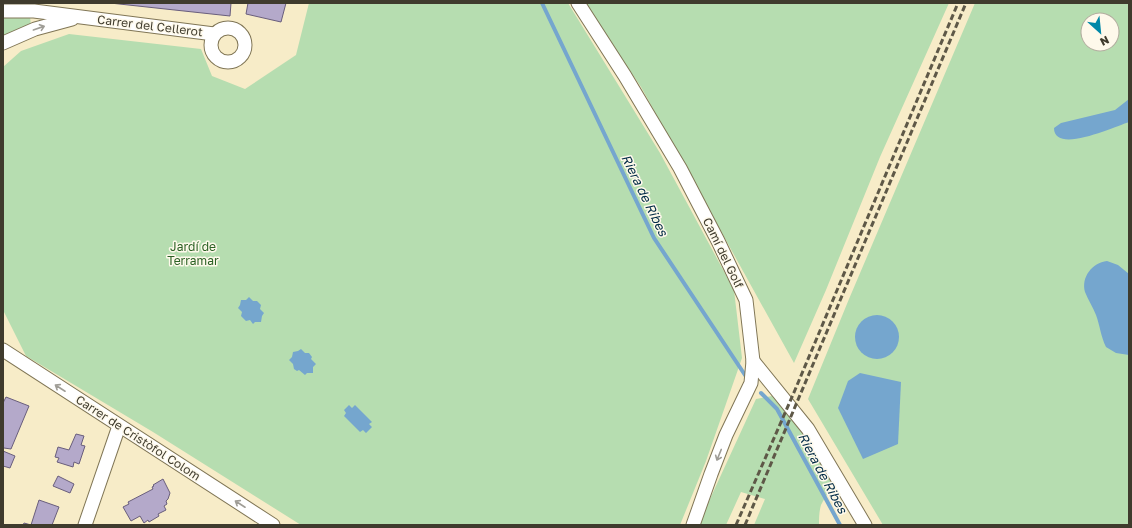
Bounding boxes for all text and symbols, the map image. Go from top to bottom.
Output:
street label: Carrer del Cellerot [96,12,204,39]
north arrow [1080,12,1120,52]
one-way arrow [33,24,46,31]
text: N [1098,34,1111,49]
water label: Riera de Ribes [618,152,672,239]
street label: Camí del Golf [700,215,747,291]
park label: Jardí de Terramar [167,239,219,268]
one-way arrow [55,384,66,392]
street label: Carrer de Cristòfol Colom [73,392,203,484]
water label: Riera de Ribes [795,430,851,517]
one-way arrow [714,448,722,460]
one-way arrow [235,500,246,508]

